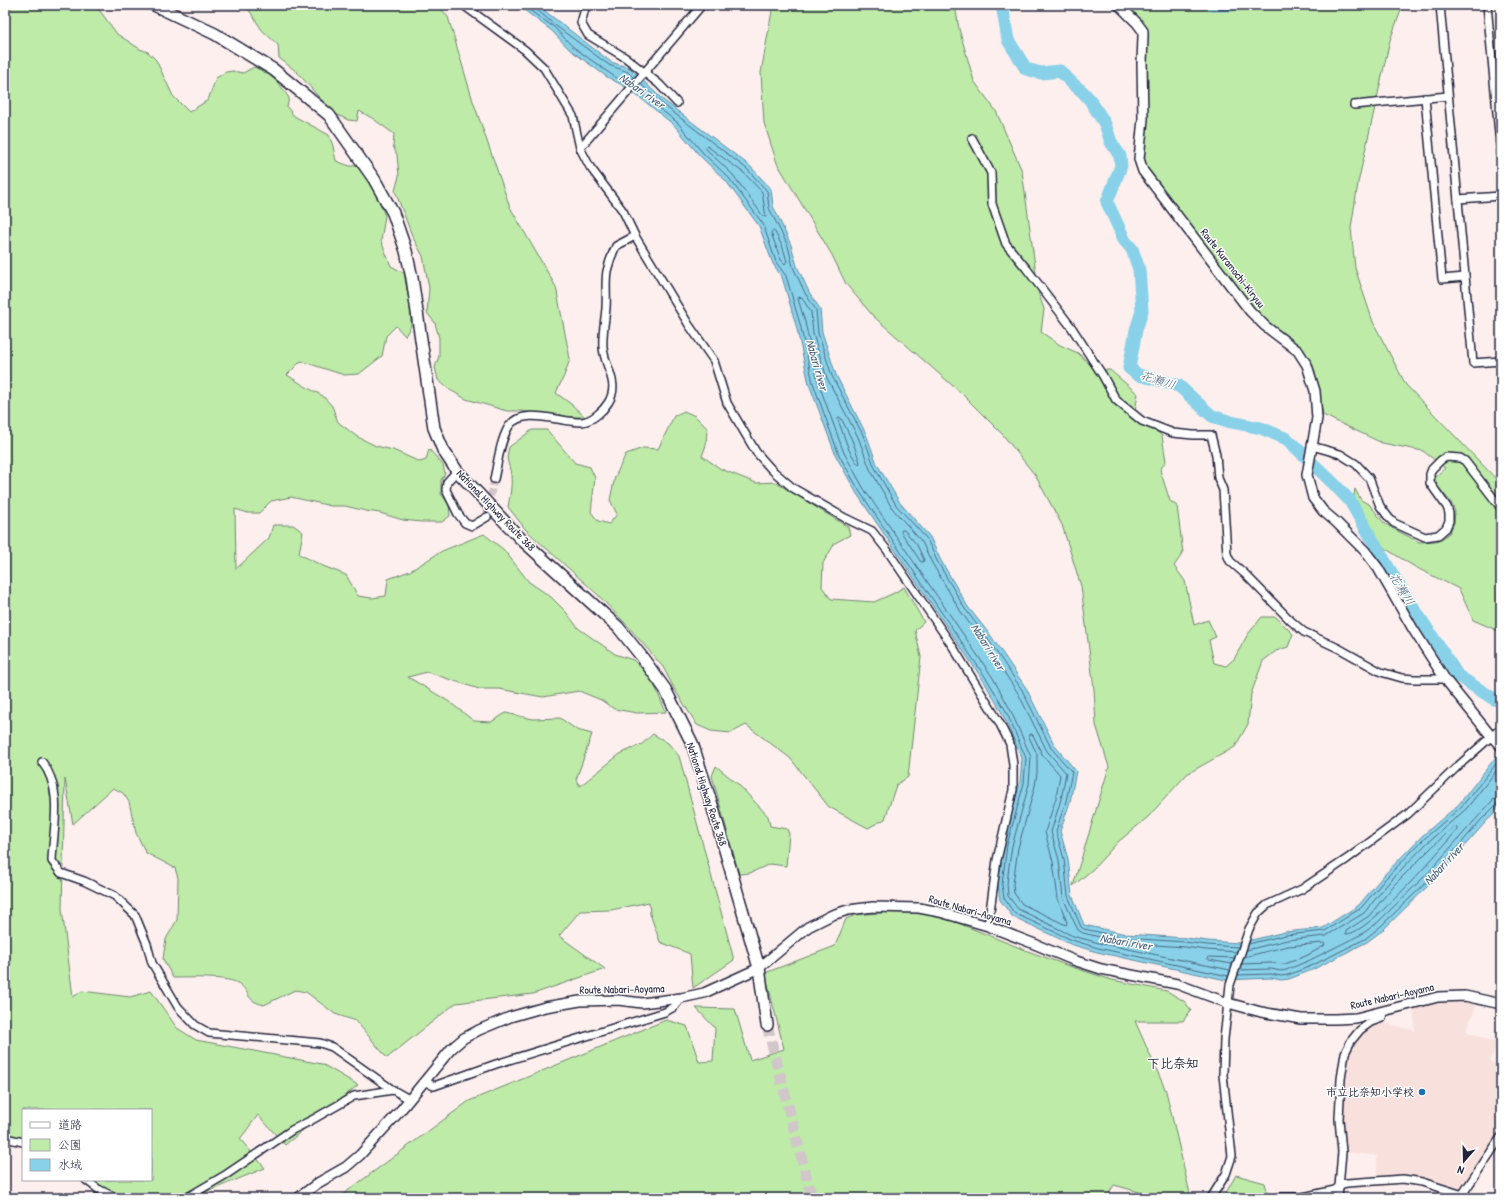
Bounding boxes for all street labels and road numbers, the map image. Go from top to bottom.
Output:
street label: Route Kuramochi-Kiryuu [1198,226,1269,311]
street label: National Highway Route 368 [453,466,539,554]
street label: National Highway Route 368 [684,741,730,848]
street label: Route Nabari-Aoyama [927,892,1014,929]
street label: Route Nabari-Aoyama [1349,979,1436,1012]
street label: Route Nabari-Aoyama [579,981,665,997]

